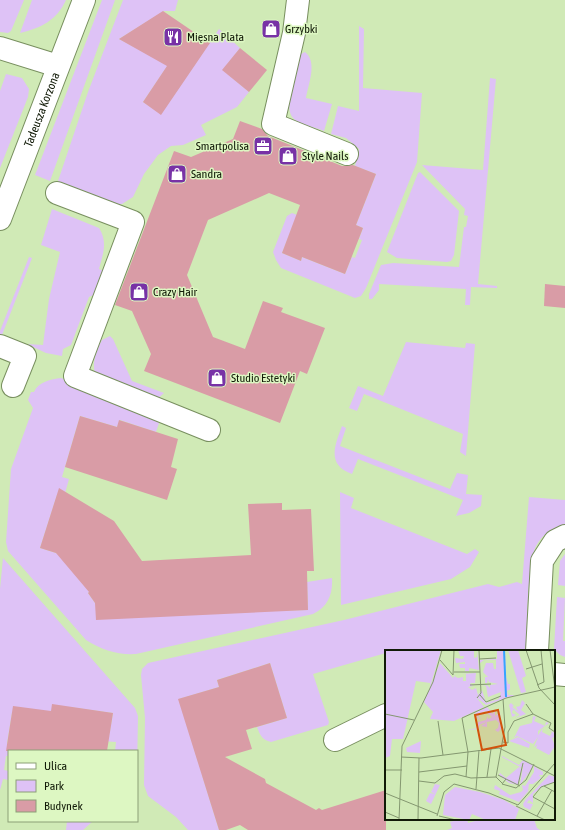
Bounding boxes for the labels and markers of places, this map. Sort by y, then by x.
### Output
shop icon: Grzybki [260,18,282,40]
place label: Grzybki [285,22,318,36]
restaurant icon: Mięsna Plata [162,26,184,48]
place label: Mięsna Plata [187,30,244,44]
office icon: Smartpolisa [252,135,274,157]
place label: Smartpolisa [196,139,249,153]
shop icon: Style Nails [277,145,299,167]
place label: Style Nails [302,149,348,163]
shop icon: Sandra [166,163,188,185]
place label: Sandra [191,167,222,181]
shop icon: Crazy Hair [128,281,150,303]
place label: Crazy Hair [153,285,198,299]
shop icon: Studio Estetyki [206,367,228,389]
place label: Studio Estetyki [231,371,295,385]

